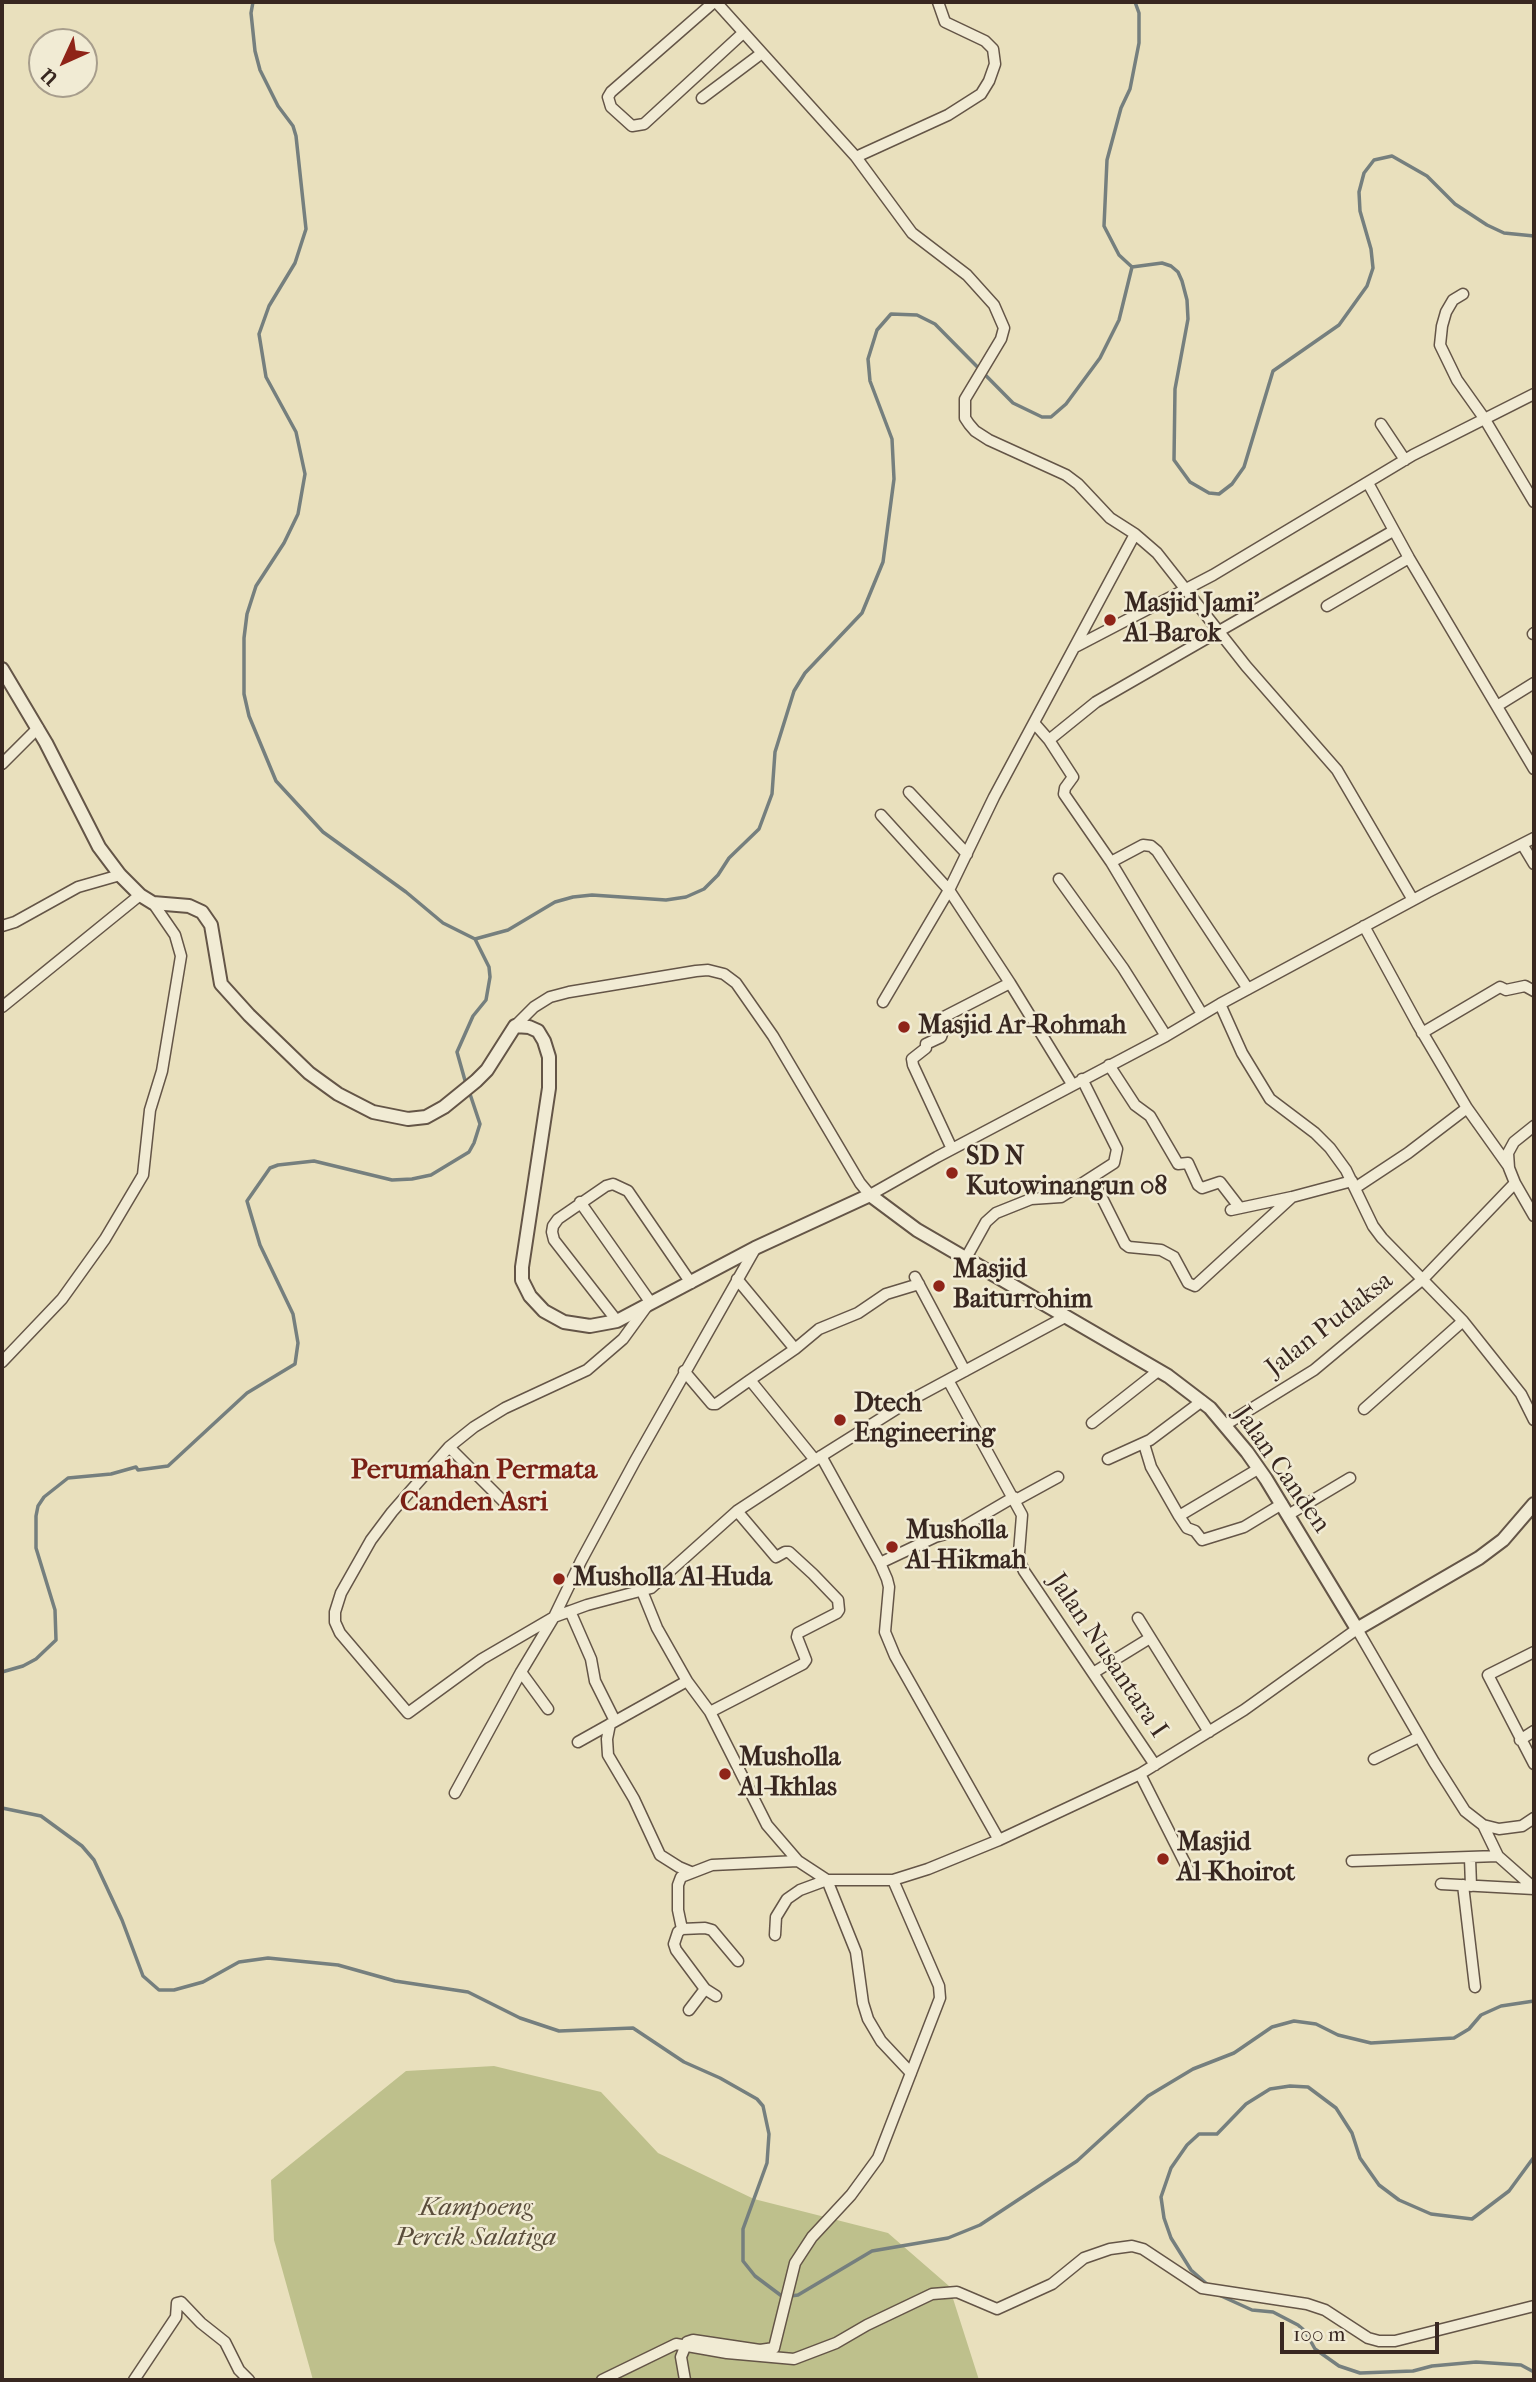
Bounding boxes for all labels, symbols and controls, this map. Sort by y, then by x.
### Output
north arrow [28,28,98,98]
text: U [37,63,63,89]
place label: Masjid Jami' Al-Barok [1124,589,1259,650]
marker: Masjid Jami' Al-Barok [1102,612,1118,628]
place label: Masjid Ar-Rohmah [918,1011,1126,1043]
marker: Masjid Ar-Rohmah [896,1019,912,1035]
place label: SD N Kutowinangun 08 [966,1142,1167,1204]
marker: SD N Kutowinangun 08 [944,1165,960,1181]
place label: Masjid Baiturrohim [953,1255,1092,1316]
street label: Jalan Pudaksa [1260,1266,1400,1384]
marker: Masjid Baiturrohim [931,1278,947,1294]
place label: Dtech Engineering [854,1389,995,1450]
street label: Jalan Canden [1226,1401,1336,1539]
marker: Dtech Engineering [832,1412,848,1428]
district label: Perumahan Permata Canden Asri [351,1454,597,1520]
place label: Musholla Al-Hikmah [906,1516,1027,1578]
marker: Musholla Al-Hikmah [884,1539,900,1555]
place label: Musholla Al-Huda [573,1563,772,1595]
street label: Jalan Nusantara I [1040,1568,1174,1744]
marker: Musholla Al-Huda [551,1571,567,1587]
place label: Musholla Al-Ikhlas [739,1743,841,1804]
marker: Musholla Al-Ikhlas [717,1766,733,1782]
place label: Masjid Al-Khoirot [1177,1828,1295,1890]
marker: Masjid Al-Khoirot [1155,1851,1171,1867]
park label: Kampoeng Percik Salatiga [396,2193,556,2254]
scale bar [1284,2308,1443,2352]
text: 100 m [1293,2322,1346,2346]

